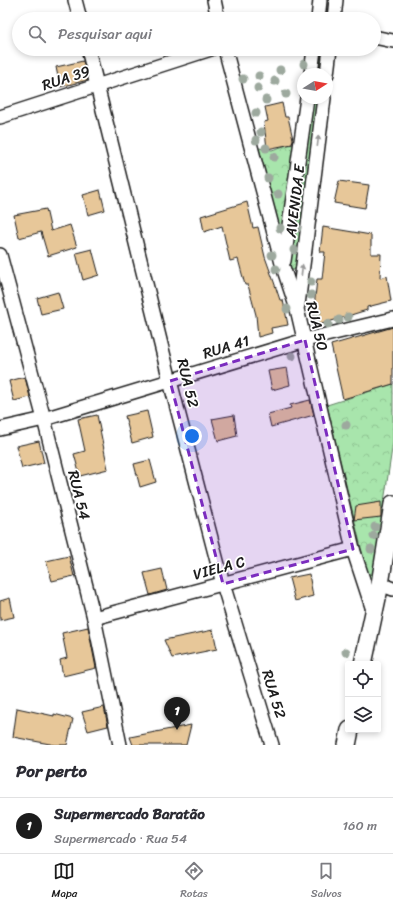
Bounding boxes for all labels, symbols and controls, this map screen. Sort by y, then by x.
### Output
search box [12,12,381,56]
text: Pesquisar aqui [58,21,152,47]
icon: search [26,23,48,45]
street label: RUA 39 [38,58,94,98]
north arrow [297,68,333,104]
one-way arrow [315,135,321,147]
street label: AVENIDA E [278,161,313,240]
one-way arrow [299,264,305,276]
street label: RUA 50 [298,298,336,354]
street label: RUA 41 [199,328,253,366]
street label: RUA 52 [169,356,207,411]
your location [182,426,202,446]
street label: RUA 54 [60,467,98,523]
street label: VIELA C [190,549,248,587]
map controls [345,661,381,733]
button: locate [345,661,381,697]
street label: RUA 52 [254,666,294,722]
pin: 1 [164,697,190,730]
button: layers [345,697,381,733]
text: Por perto [16,756,87,786]
text: Supermercado Baratão [54,801,205,827]
text: 1 [26,814,32,837]
text: 160 m [342,814,377,837]
text: Supermercado · Rua 54 [54,827,187,850]
tab: Mapa [51,860,77,903]
tab: Rotas [180,860,208,903]
tab: Salvos [311,860,342,903]

